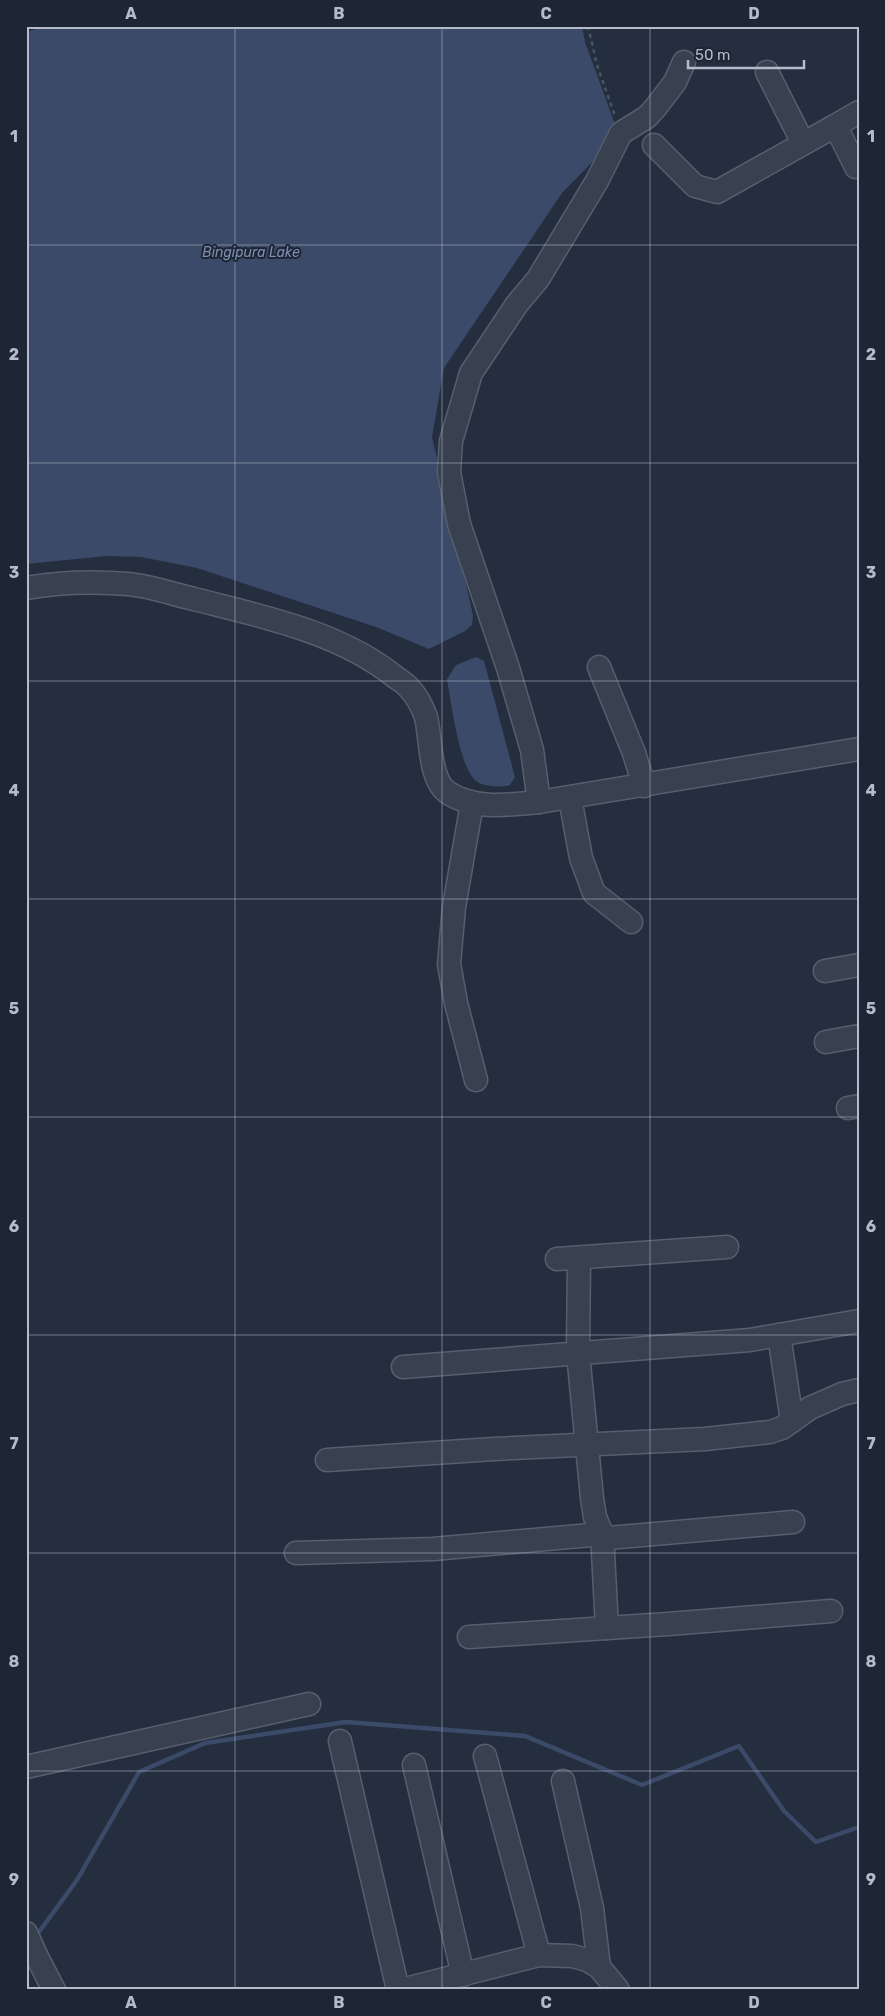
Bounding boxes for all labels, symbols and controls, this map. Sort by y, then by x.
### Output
text: A [125,4,137,23]
text: B [333,4,345,23]
text: C [540,4,552,23]
text: D [748,4,760,23]
scale bar [688,38,804,70]
text: 50 m [695,46,730,64]
text: 1 [10,127,18,146]
text: 1 [867,127,875,146]
water label: Bingipura Lake [202,244,300,261]
text: 2 [9,345,19,364]
text: 2 [866,345,876,364]
text: 3 [9,563,19,582]
text: 3 [866,563,876,582]
text: 4 [9,781,20,800]
text: 4 [866,781,877,800]
text: 5 [9,999,19,1018]
text: 5 [866,999,876,1018]
text: 6 [9,1217,19,1236]
text: 6 [866,1217,876,1236]
text: 7 [9,1434,19,1453]
text: 7 [866,1434,876,1453]
text: 8 [9,1652,20,1671]
text: 8 [866,1652,877,1671]
text: 9 [9,1870,19,1889]
text: 9 [866,1870,876,1889]
text: A [125,1993,137,2012]
text: B [333,1993,345,2012]
text: C [540,1993,552,2012]
text: D [748,1993,760,2012]

